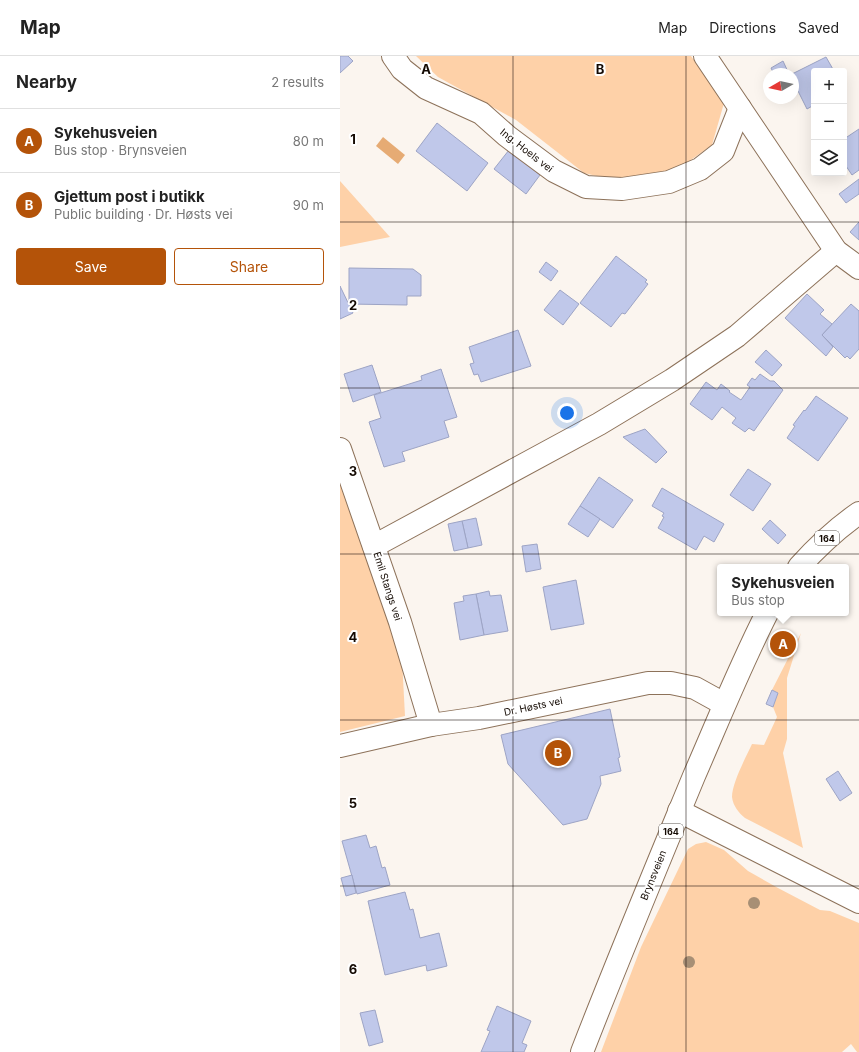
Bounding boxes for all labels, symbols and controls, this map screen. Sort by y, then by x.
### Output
text: Map [20,16,61,39]
text: Map [658,19,687,36]
text: Directions [709,19,776,36]
text: Saved [798,19,839,36]
text: A [421,61,431,77]
text: B [596,61,605,77]
north arrow [763,68,799,104]
map controls [811,68,847,176]
button: + [811,68,847,104]
text: Nearby [16,72,77,92]
text: 2 results [271,74,324,90]
button: − [811,104,847,140]
text: Sykehusveien [54,123,157,142]
street label: Ing. Hoels vei [498,126,556,174]
text: 1 [350,131,356,147]
text: A [24,133,34,149]
text: 80 m [293,133,324,149]
button: layers [811,140,847,176]
text: Bus stop · Brynsveien [54,142,187,158]
text: Gjettum post i butikk [54,187,205,206]
text: B [25,197,33,213]
text: 90 m [293,197,324,213]
text: Public building · Dr. Høsts vei [54,206,233,222]
button: Save [16,248,166,285]
button: Share [174,248,324,285]
text: 2 [349,297,357,313]
your location [557,403,577,423]
text: 3 [349,463,357,479]
road number: 164 [815,531,839,545]
street label: Emil Stangs vei [371,550,405,622]
popup [717,564,849,616]
text: Sykehusveien [731,573,835,592]
text: Bus stop [731,592,785,608]
text: 4 [349,629,358,645]
pin: A [770,629,796,659]
street label: Dr. Høsts vei [503,694,563,718]
pin: B [545,738,571,768]
text: 5 [349,795,357,811]
road number: 164 [659,824,683,838]
street label: Brynsveien [638,848,668,902]
text: 6 [349,961,357,977]

